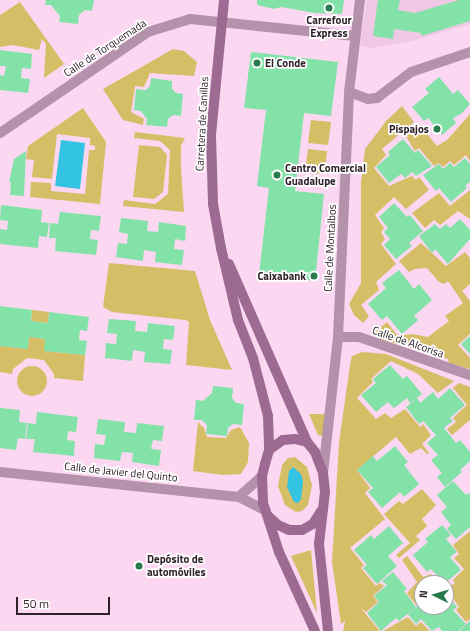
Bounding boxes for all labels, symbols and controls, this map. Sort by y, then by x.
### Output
marker: Carrefour Express [324,3,334,13]
place label: Carrefour Express [306,14,352,40]
street label: Calle de Torquemada [61,16,149,80]
place label: El Conde [265,56,306,70]
marker: El Conde [252,58,262,68]
street label: Carretera de Canillas [193,76,211,172]
place label: Pispajos [389,122,429,136]
marker: Pispajos [432,124,442,134]
place label: Centro Comercial Guadalupe [285,162,366,188]
marker: Centro Comercial Guadalupe [272,170,282,180]
street label: Calle de Montalbos [321,204,339,292]
place label: Caixabank [257,269,306,283]
marker: Caixabank [309,271,319,281]
street label: Calle de Alcorisa [370,324,446,360]
street label: Calle de Javier del Quinto [64,459,178,485]
place label: Depósito de automóviles [147,553,206,579]
marker: Depósito de automóviles [134,561,144,571]
north arrow [414,575,454,615]
scale bar [18,589,112,615]
text: N [415,590,431,599]
text: 50 m [23,594,49,613]

